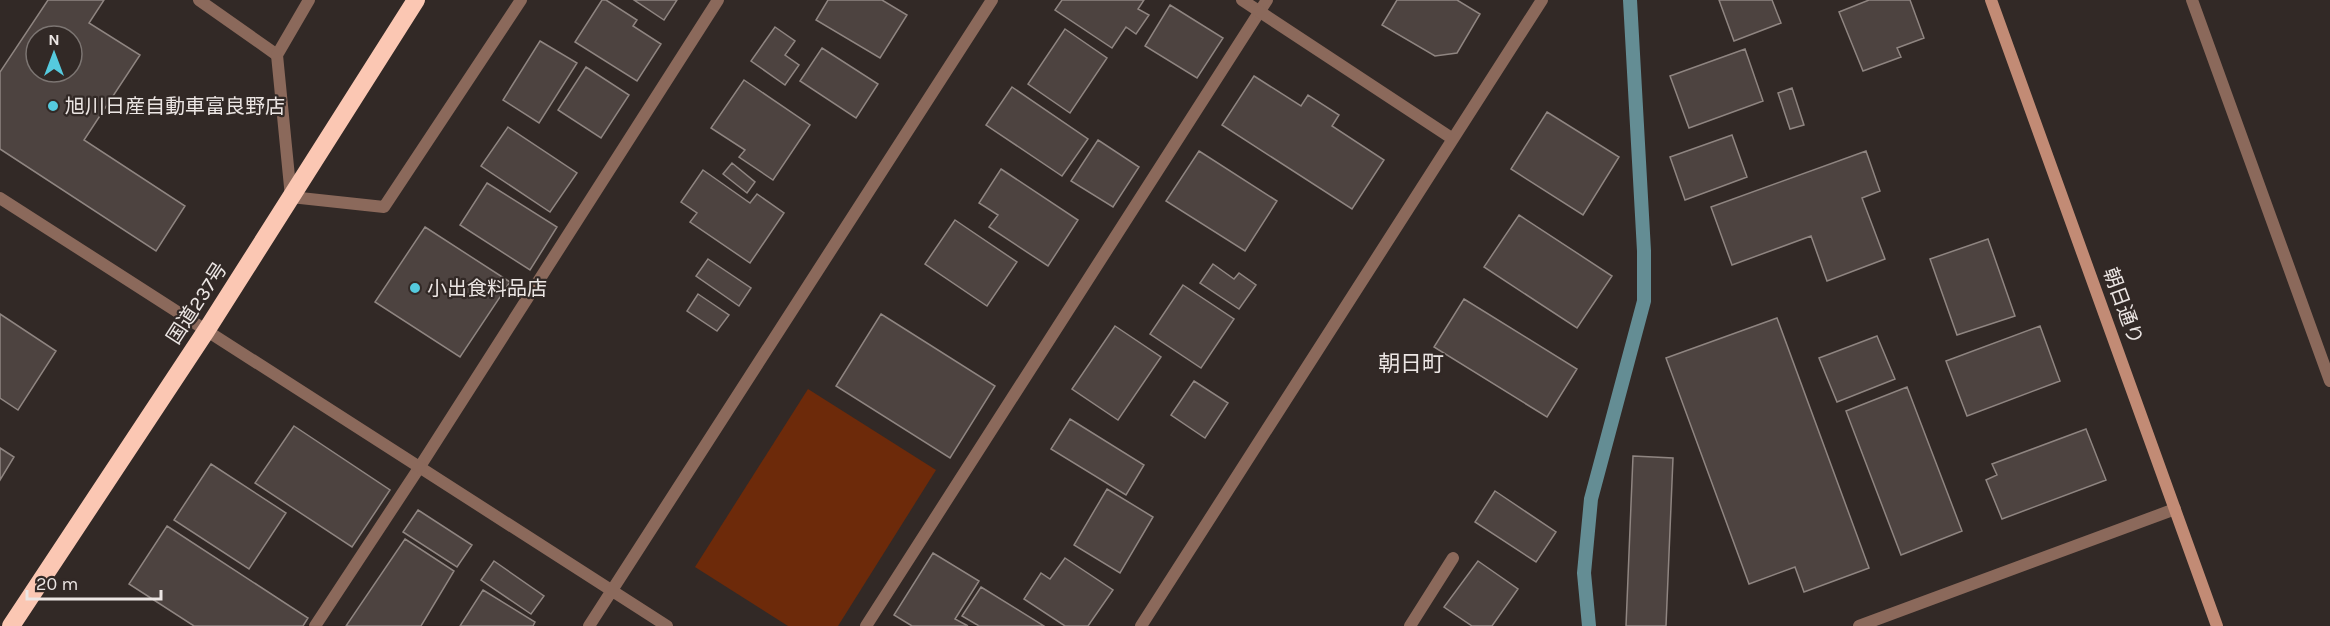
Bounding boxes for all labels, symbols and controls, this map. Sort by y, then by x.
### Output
north arrow [24,24,84,84]
text: N [48,30,60,49]
place label: 旭川日産自動車富良野店 [65,95,285,118]
marker: 旭川日産自動車富良野店 [46,99,60,113]
street label: 国道237号 [162,258,232,348]
street label: 朝日通り [2099,264,2147,348]
place label: 小出食料品店 [427,277,547,300]
marker: 小出食料品店 [408,281,422,295]
district label: 朝日町 [1378,351,1444,377]
scale bar [27,563,160,601]
text: 20 m [36,573,78,595]

